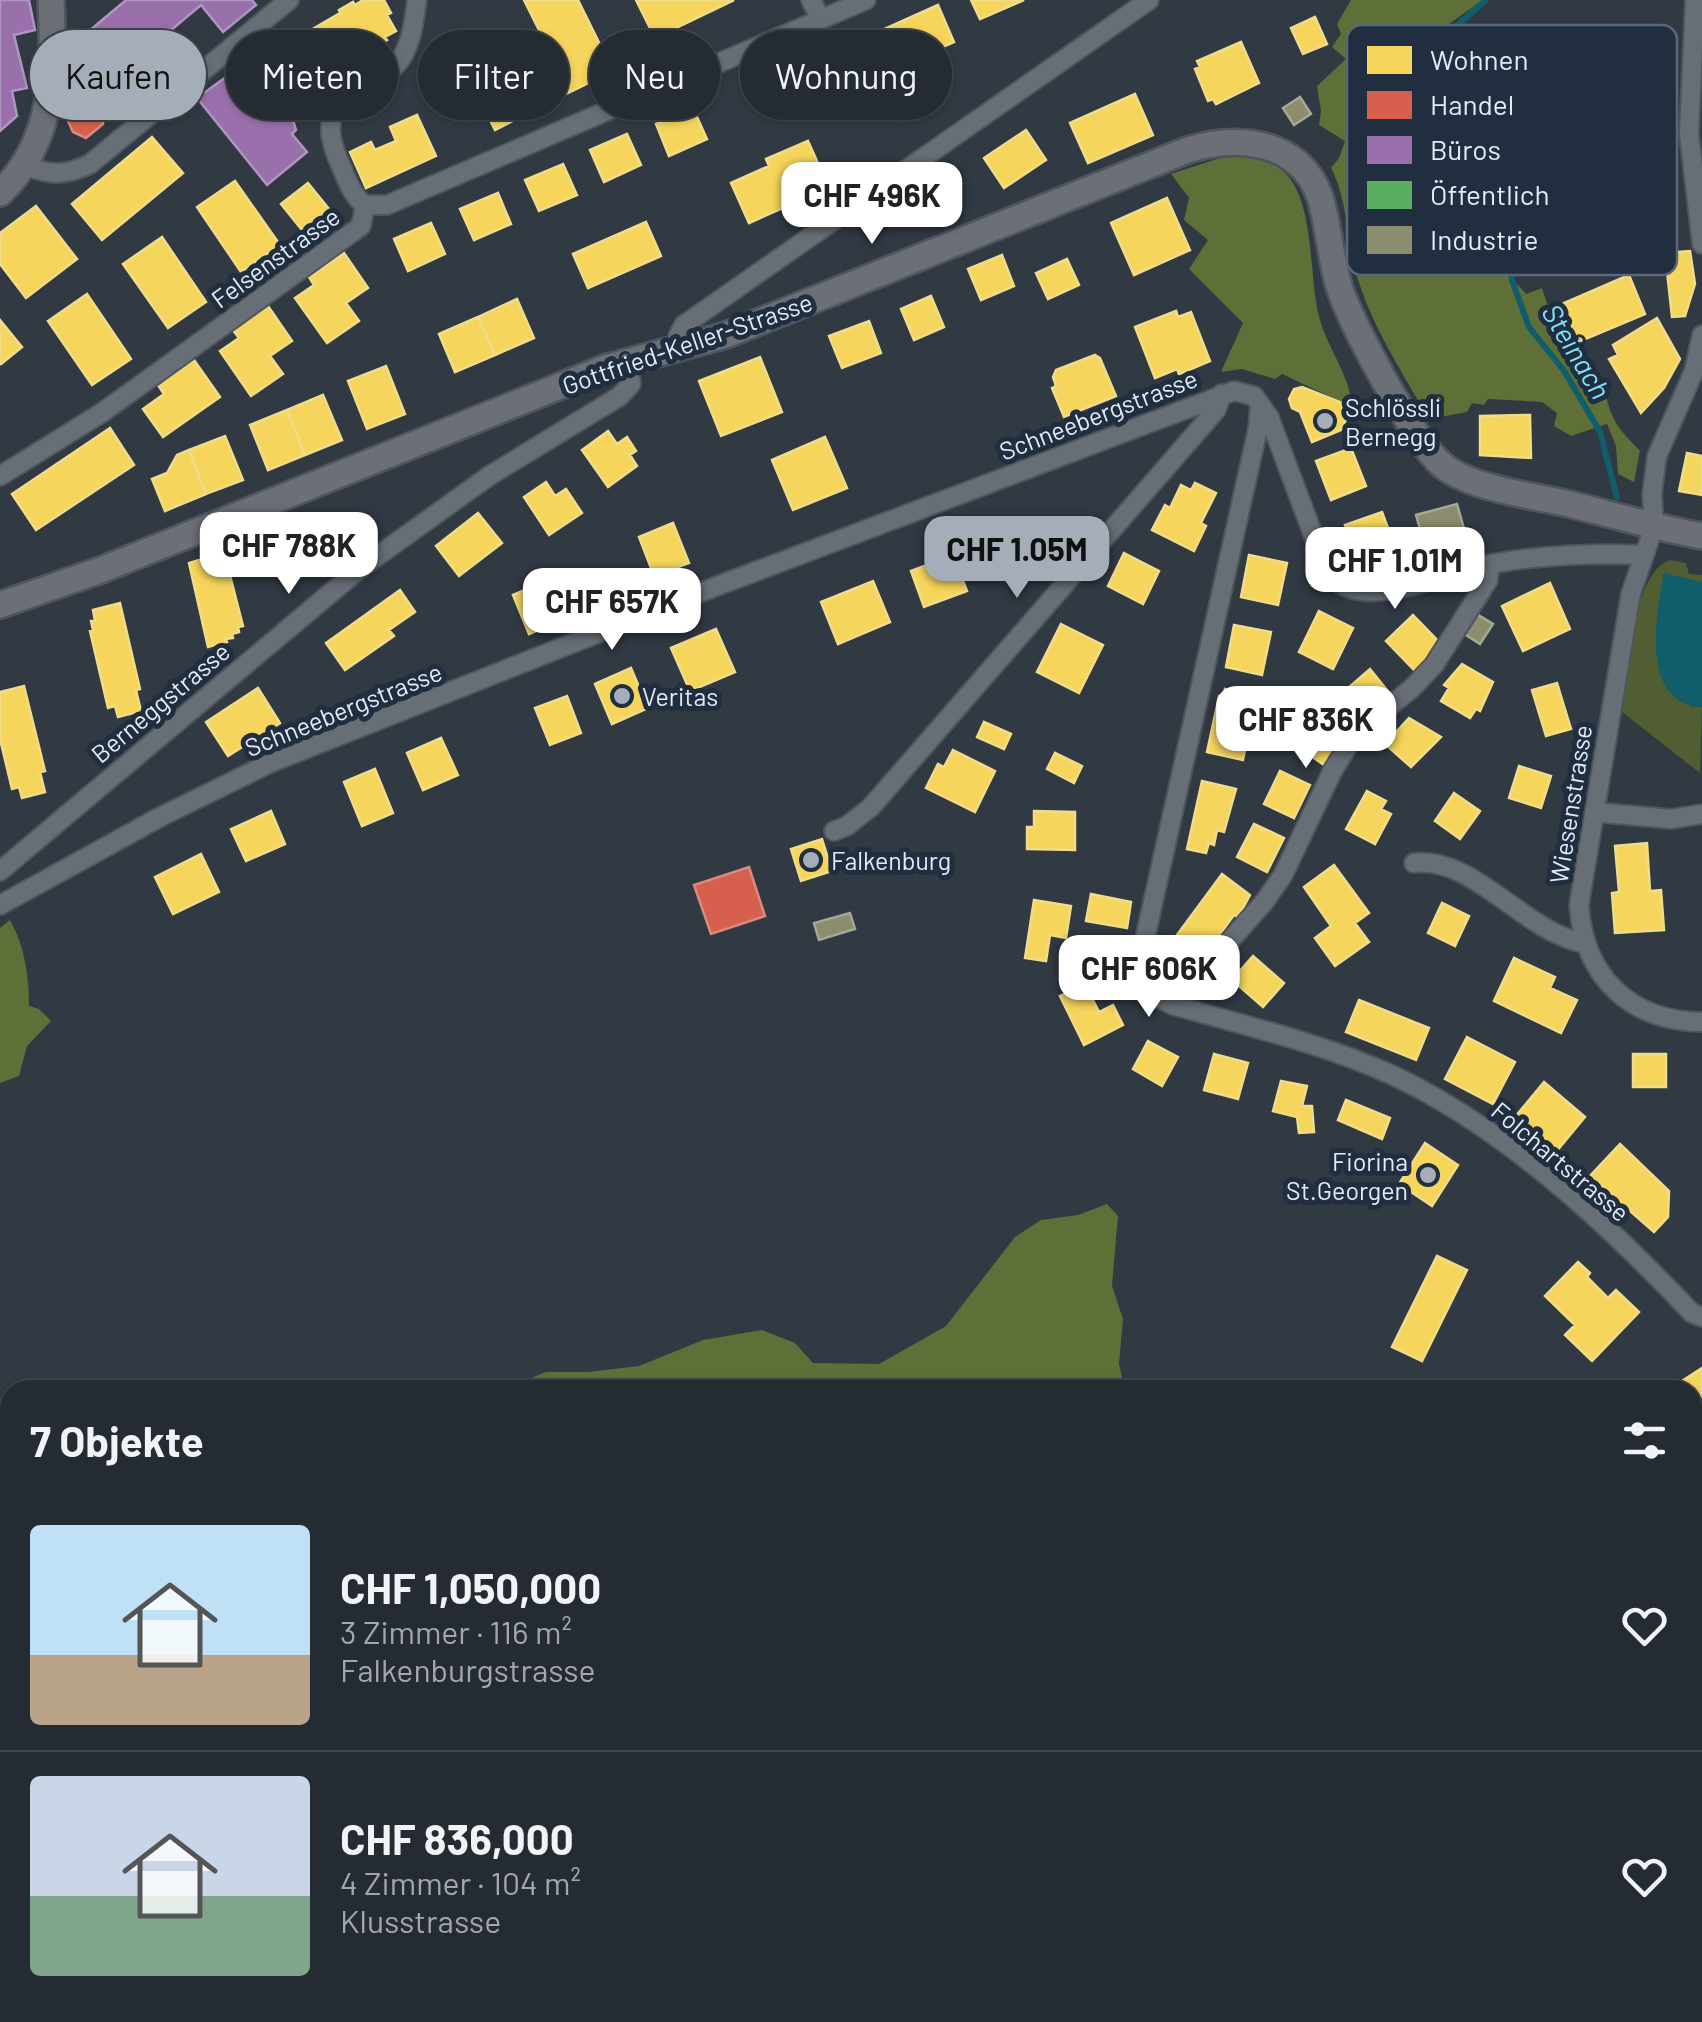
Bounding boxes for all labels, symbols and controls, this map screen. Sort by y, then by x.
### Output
legend [1347,25,1677,275]
chip: Kaufen [30,30,206,120]
chip: Mieten [226,30,398,120]
chip: Filter [418,30,569,120]
chip: Neu [589,30,720,120]
chip: Wohnung [740,30,952,120]
text: Wohnen [1430,42,1528,76]
text: Handel [1430,87,1514,121]
text: Büros [1430,132,1501,166]
pin: CHF 496K [769,162,975,247]
text: CHF 496K [803,175,941,213]
text: Öffentlich [1430,177,1549,211]
street label: Felsenstrasse [205,200,345,314]
text: Industrie [1430,222,1538,256]
street label: Gottfried-Keller-Strasse [558,286,816,400]
water label: Steinach [1535,297,1619,405]
street label: Schneebergstrasse [995,362,1201,466]
place label: Schlössli Bernegg [1345,392,1441,451]
marker: Schlössli Bernegg [1314,410,1336,432]
pin: CHF 788K [186,512,392,597]
pin: CHF 1.05M [903,516,1131,601]
text: CHF 788K [222,525,356,563]
pin: CHF 1.01M [1281,527,1509,612]
text: CHF 1.05M [946,529,1088,567]
text: CHF 1.01M [1327,540,1463,578]
pin: CHF 657K [509,568,715,653]
text: CHF 657K [545,581,679,619]
street label: Berneggstrasse [85,635,235,769]
street label: Schneebergstrasse [240,656,446,762]
place label: Veritas [642,681,718,711]
marker: Veritas [611,685,633,707]
pin: CHF 836K [1203,686,1409,771]
text: CHF 836K [1238,699,1374,737]
street label: Wiesenstrasse [1543,723,1597,885]
place label: Falkenburg [831,845,951,875]
marker: Falkenburg [800,849,822,871]
pin: CHF 606K [1046,935,1252,1020]
text: CHF 606K [1081,948,1217,986]
street label: Folchartstrasse [1486,1095,1636,1227]
place label: Fiorina St.Georgen [1286,1146,1408,1205]
marker: Fiorina St.Georgen [1417,1164,1439,1186]
icon: filters [1617,1413,1672,1468]
text: 7 Objekte [30,1415,204,1465]
text: CHF 1,050,000 [340,1562,601,1612]
icon: home [110,1565,230,1685]
icon: heart [1617,1598,1672,1653]
text: 3 Zimmer · 116 m² [340,1612,572,1650]
text: Falkenburgstrasse [340,1650,596,1688]
text: CHF 836,000 [340,1813,574,1863]
icon: home [110,1816,230,1936]
icon: heart [1617,1849,1672,1904]
text: 4 Zimmer · 104 m² [340,1863,581,1901]
text: Klusstrasse [340,1901,501,1939]

